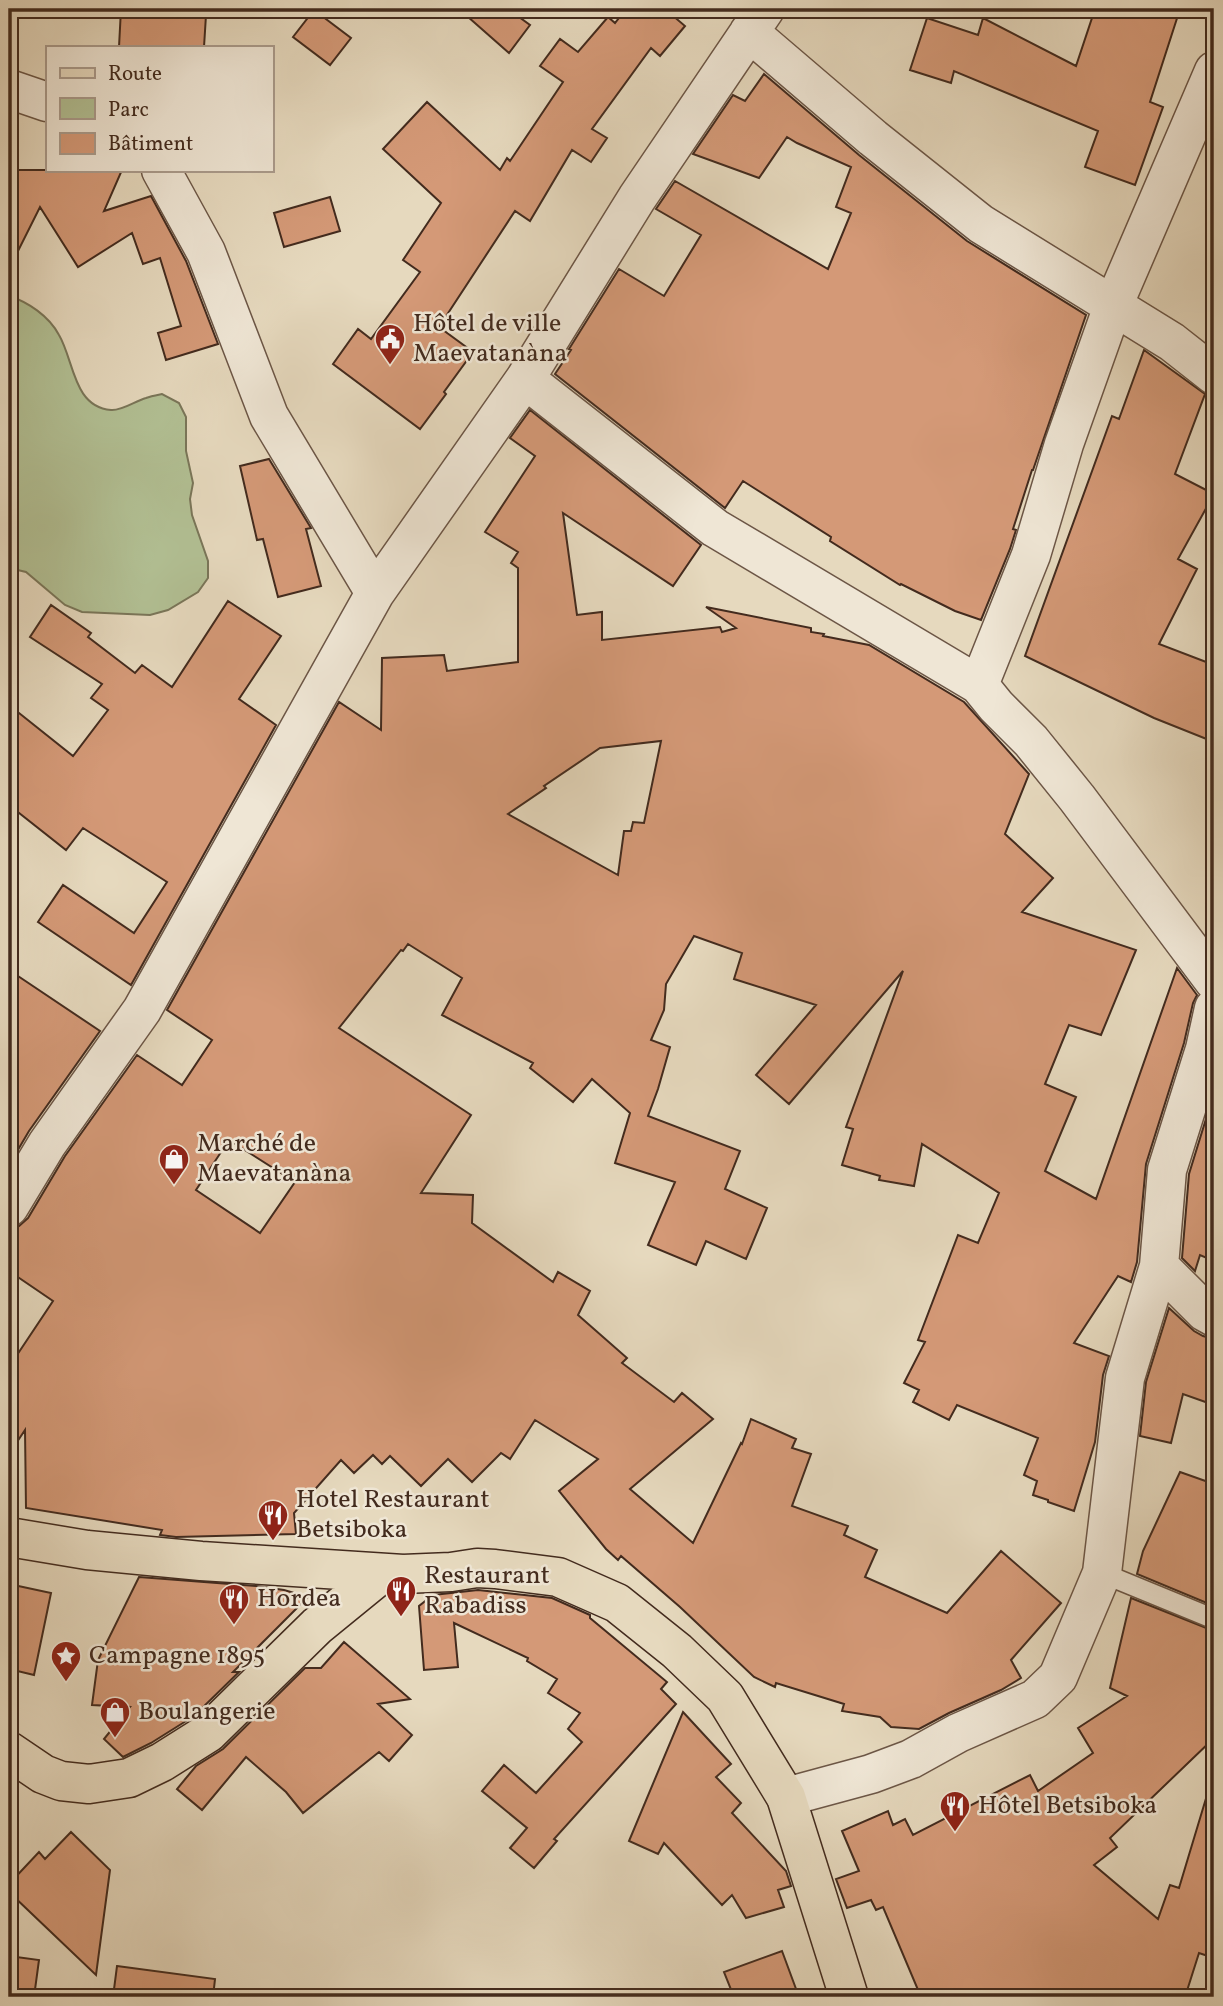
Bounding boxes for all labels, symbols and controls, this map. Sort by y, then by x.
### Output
legend [46,46,273,172]
text: Route [108,60,162,89]
text: Parc [108,96,149,125]
text: Bâtiment [108,130,193,159]
place label: Hôtel de ville Maevatanàna [413,306,568,372]
public building icon: Hôtel de ville Maevatanàna [373,322,407,366]
place label: Marché de Maevatanàna [197,1126,352,1192]
shop icon: Marché de Maevatanàna [157,1142,191,1186]
place label: Hotel Restaurant Betsiboka [296,1482,490,1548]
restaurant icon: Hotel Restaurant Betsiboka [256,1498,290,1542]
place label: Restaurant Rabadiss [424,1558,550,1624]
restaurant icon: Restaurant Rabadiss [384,1574,418,1618]
place label: Hordea [257,1581,341,1617]
restaurant icon: Hordea [217,1582,251,1626]
place label: Campagne 1895 [89,1638,265,1674]
place icon: Campagne 1895 [49,1639,83,1683]
place label: Boulangerie [138,1694,276,1730]
shop icon: Boulangerie [98,1695,132,1739]
place label: Hôtel Betsiboka [978,1788,1157,1824]
restaurant icon: Hôtel Betsiboka [938,1789,972,1833]

